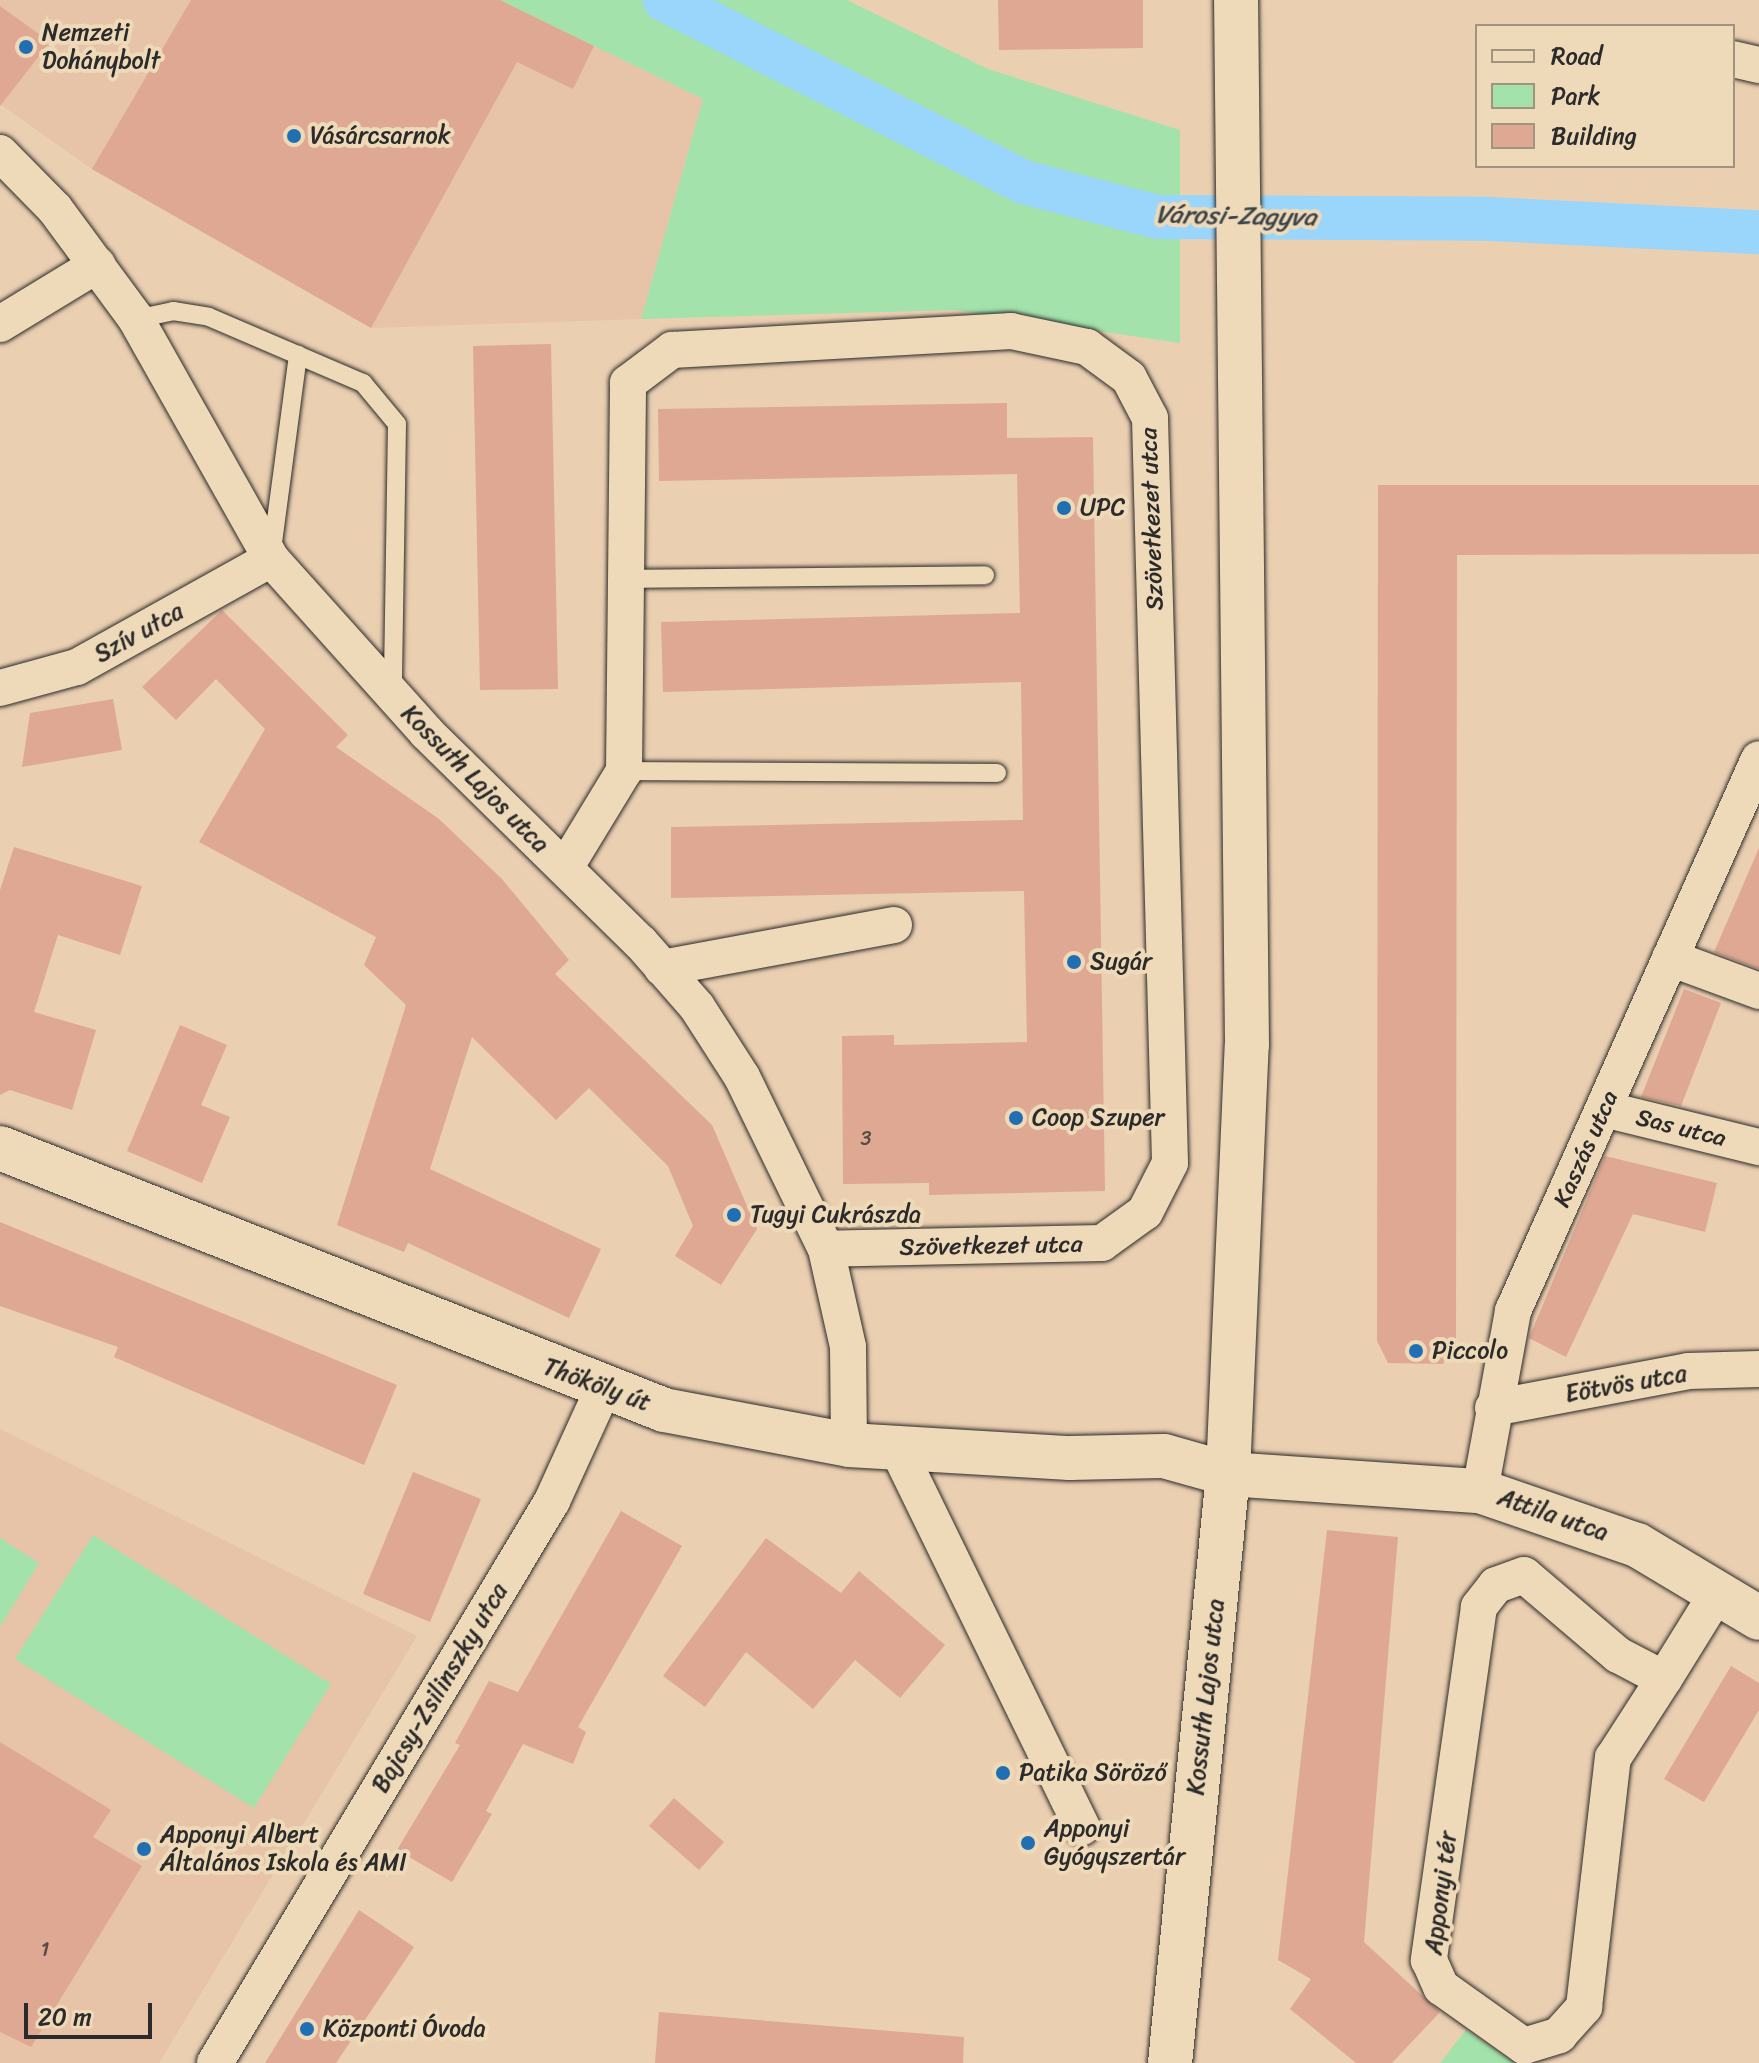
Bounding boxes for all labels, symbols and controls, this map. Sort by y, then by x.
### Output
place label: Nemzeti Dohánybolt [42,19,160,75]
legend [1475,24,1735,168]
text: Road [1551,35,1602,77]
marker: Nemzeti Dohánybolt [17,38,35,56]
text: Park [1551,75,1600,117]
text: Building [1551,115,1637,157]
place label: Vásárcsarnok [310,122,450,150]
marker: Vásárcsarnok [285,127,303,145]
water label: Városi-Zagyva [1155,199,1317,233]
street label: Szövetkezet utca [1134,427,1170,611]
place label: UPC [1080,494,1125,522]
marker: UPC [1055,499,1073,517]
street label: Szív utca [89,597,189,669]
street label: Kossuth Lajos utca [395,699,555,859]
place label: Sugár [1090,948,1152,976]
marker: Sugár [1065,953,1083,971]
street label: Kaszás utca [1548,1086,1624,1212]
street label: Sas utca [1633,1103,1729,1153]
place label: Coop Szuper [1032,1104,1164,1132]
marker: Coop Szuper [1007,1109,1025,1127]
house number: 3 [861,1126,871,1150]
place label: Tugyi Cukrászda [750,1201,920,1229]
marker: Tugyi Cukrászda [725,1206,743,1224]
street label: Szövetkezet utca [899,1230,1083,1262]
place label: Piccolo [1432,1337,1508,1365]
marker: Piccolo [1407,1342,1425,1360]
street label: Thököly út [539,1352,655,1418]
street label: Eötvös utca [1563,1359,1689,1409]
street label: Attila utca [1494,1483,1612,1547]
street label: Bajcsy-Zsilinszky utca [366,1578,514,1798]
street label: Kossuth Lajos utca [1181,1597,1231,1797]
place label: Patika Söröző [1019,1759,1167,1787]
marker: Patika Söröző [994,1764,1012,1782]
place label: Apponyi Gyógyszertár [1044,1815,1185,1871]
place label: Apponyi Albert Általános Iskola és AMI [160,1821,409,1877]
street label: Apponyi tér [1419,1830,1463,1956]
marker: Apponyi Gyógyszertár [1019,1834,1037,1852]
marker: Apponyi Albert Általános Iskola és AMI [135,1840,153,1858]
house number: 1 [41,1937,49,1961]
scale bar [28,1987,156,2037]
text: 20 m [38,1996,92,2038]
place label: Központi Óvoda [323,2015,486,2043]
marker: Központi Óvoda [298,2020,316,2038]

